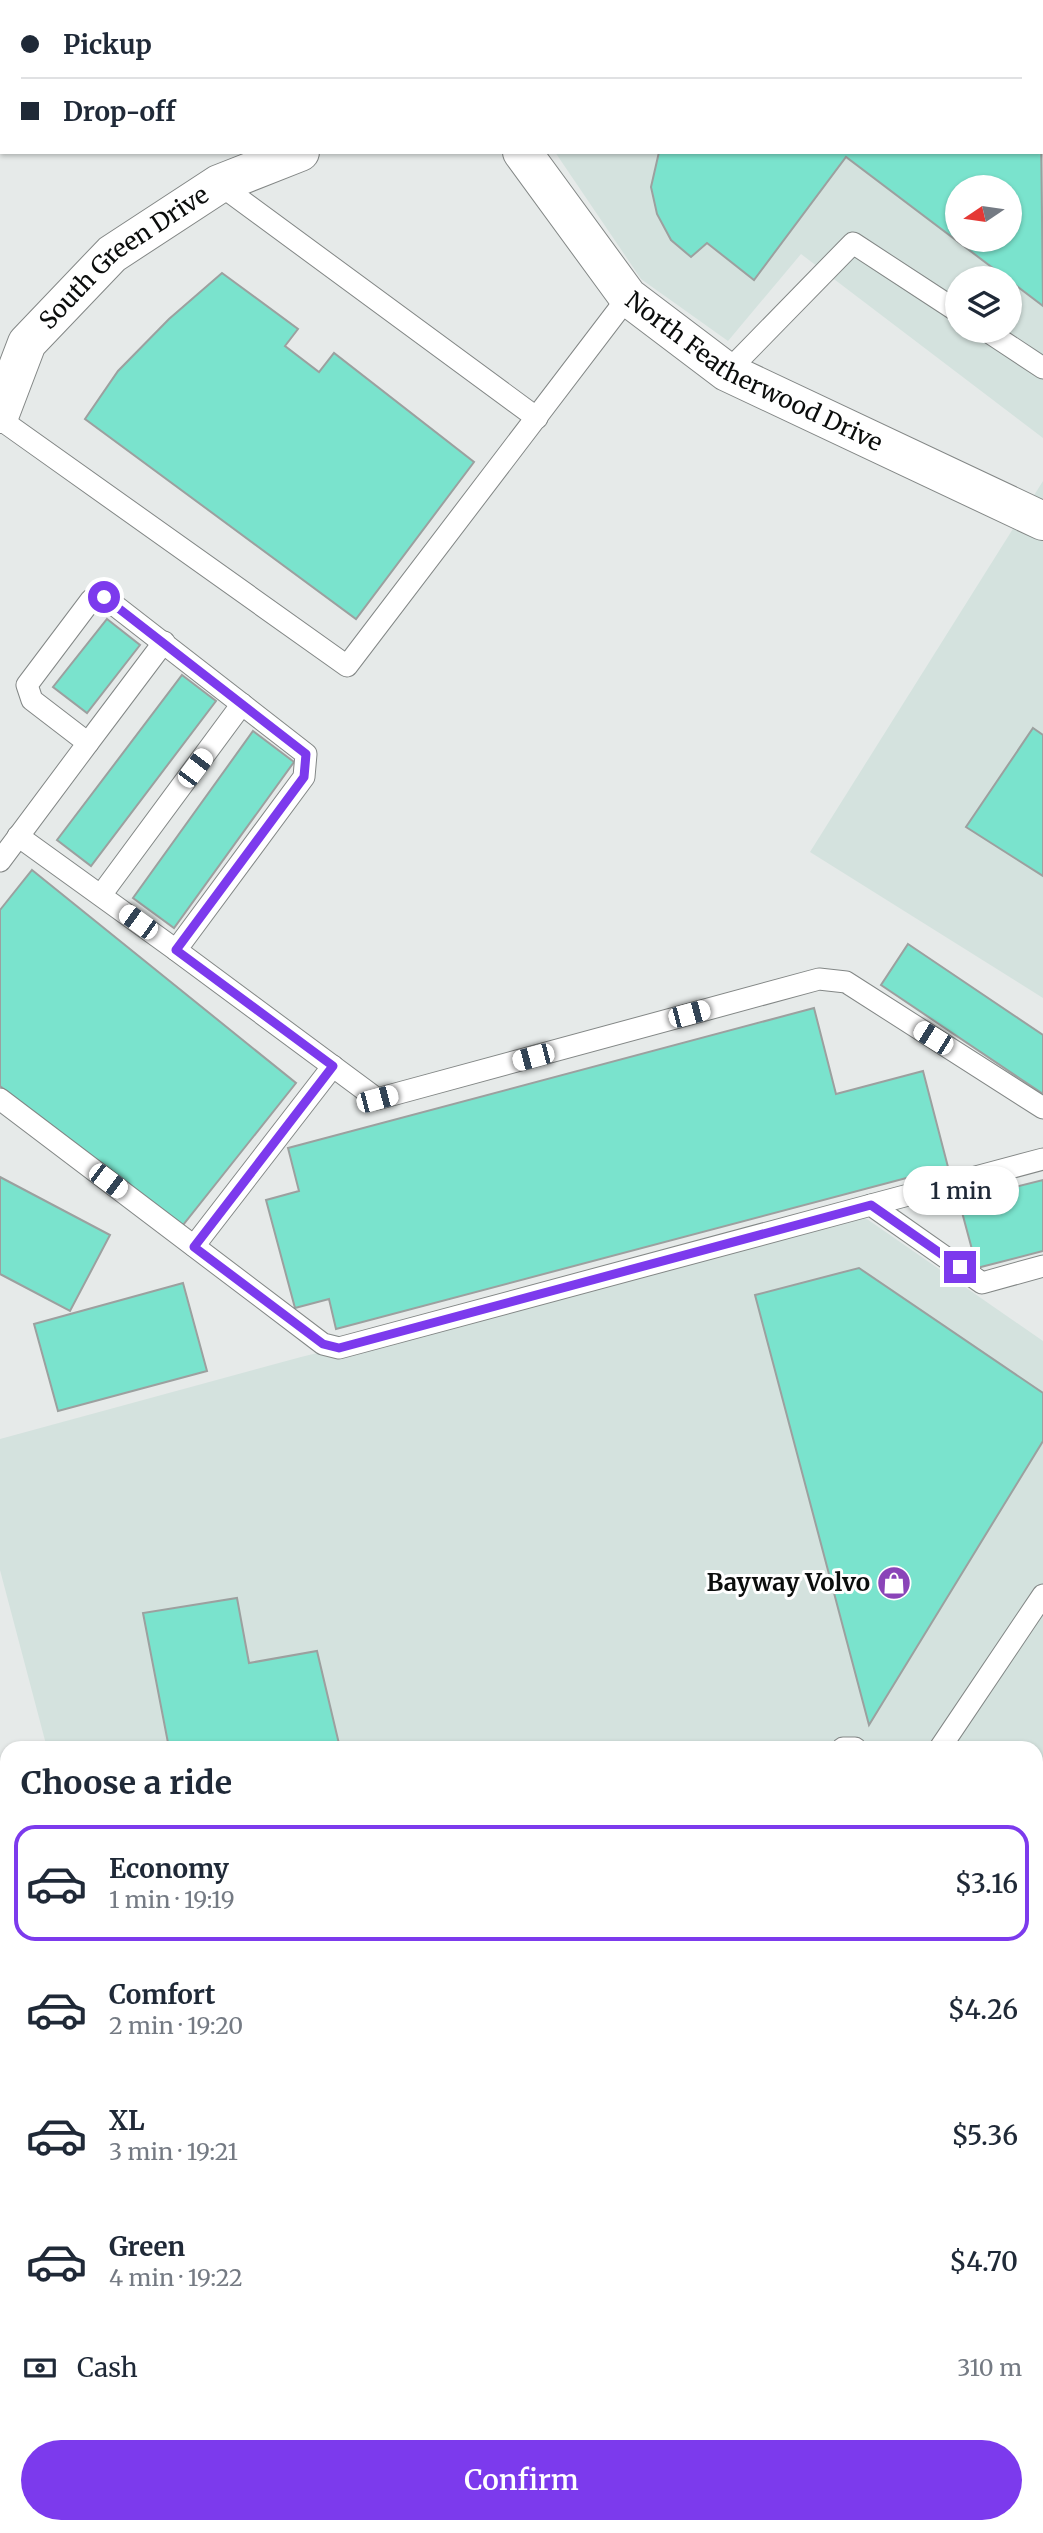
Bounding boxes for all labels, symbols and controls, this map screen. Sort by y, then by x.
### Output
text: Pickup [63,28,152,61]
text: Drop-off [63,95,176,128]
north arrow [945,175,1022,252]
map controls [945,175,1022,343]
street label: South Green Drive [32,179,214,336]
button: layers [945,266,1022,343]
street label: North Featherwood Drive [619,285,888,458]
route start [88,581,120,613]
car [174,745,217,791]
car [115,901,162,943]
car [666,998,713,1030]
car [910,1018,957,1058]
car [510,1041,557,1073]
car [354,1083,401,1115]
car [85,1160,132,1202]
callout: 1 min [902,1166,1018,1214]
text: 1 min [930,1176,992,1205]
route end [944,1251,976,1283]
shop icon: Bayway Volvo [875,1564,913,1602]
place label: Bayway Volvo [706,1567,870,1598]
text: Choose a ride [21,1763,232,1803]
icon: car [25,1852,88,1915]
text: Economy [109,1852,229,1885]
text: $3.16 [955,1867,1018,1900]
text: 1 min · 19:19 [109,1885,235,1914]
icon: car [25,1978,88,2041]
text: Comfort [109,1978,215,2011]
text: $4.26 [948,1993,1018,2026]
text: 2 min · 19:20 [109,2011,243,2040]
icon: car [25,2104,88,2167]
text: XL [109,2104,145,2137]
text: $5.36 [952,2119,1018,2152]
text: 3 min · 19:21 [109,2137,238,2166]
icon: car [25,2230,88,2293]
text: Green [109,2230,185,2263]
text: $4.70 [949,2245,1018,2278]
text: 4 min · 19:22 [109,2263,243,2292]
icon: cash [21,2349,59,2387]
text: Cash [77,2351,138,2384]
text: 310 m [957,2353,1022,2382]
button: Confirm [21,2440,1022,2520]

